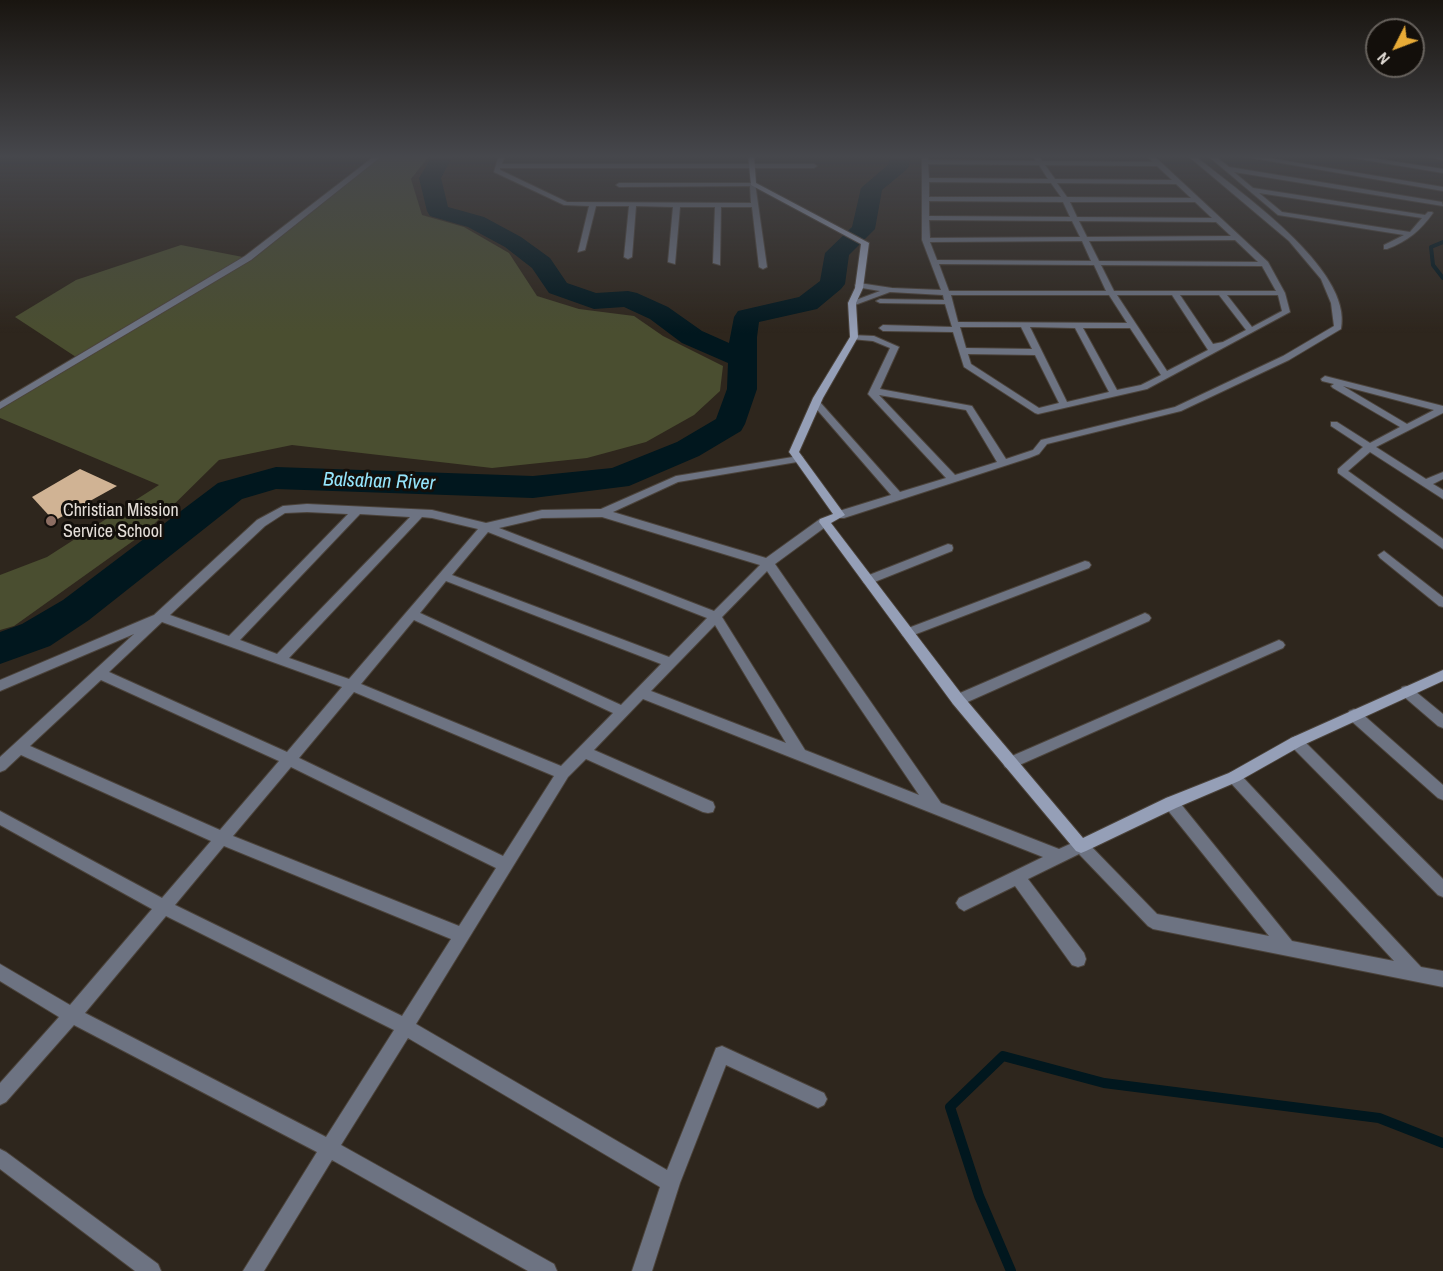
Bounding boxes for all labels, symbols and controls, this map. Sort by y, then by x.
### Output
north arrow [1365,18,1425,78]
text: N [1372,48,1394,70]
water label: Balsahan River [323,468,435,496]
place label: Christian Mission Service School [63,500,179,542]
marker: Christian Mission Service School [44,514,58,528]

